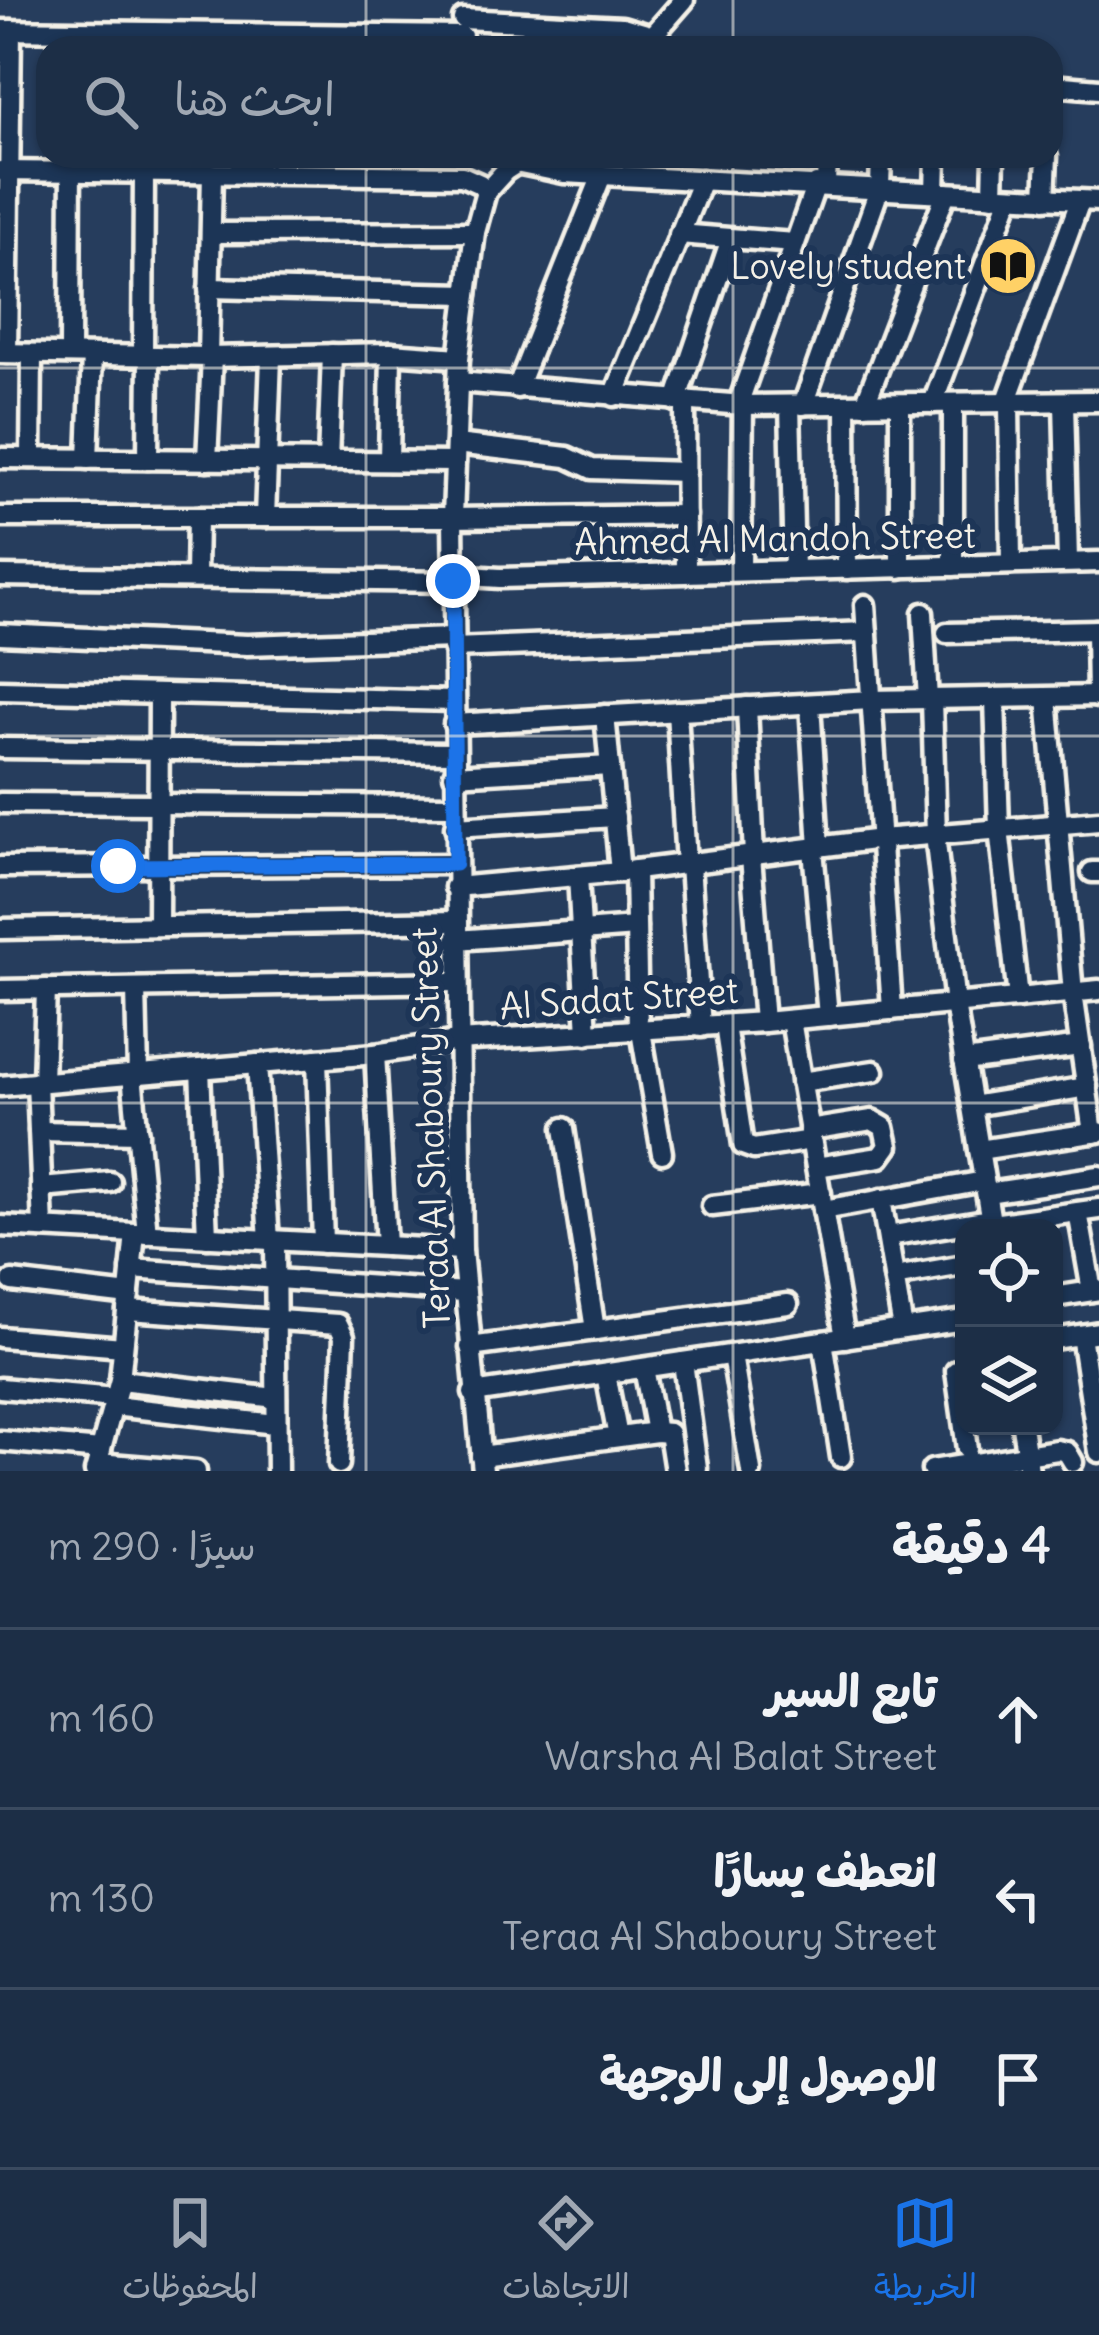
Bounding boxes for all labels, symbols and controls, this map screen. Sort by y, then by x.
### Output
search box [36,36,1063,168]
icon: search [78,69,144,135]
text: ابحث هنا [174,71,335,127]
library icon: Lovely student [977,235,1039,297]
place label: Lovely student [730,244,966,289]
street label: Ahmed Al Mandoh Street [574,512,976,565]
route end [426,554,480,608]
route start [91,839,145,893]
street label: Teraa Al Shaboury Street [401,927,460,1329]
street label: Al Sadat Street [498,968,740,1029]
map controls [955,1219,1063,1435]
button: locate [955,1219,1063,1327]
button: layers [955,1327,1063,1435]
text: 4 دقيقة [892,1513,1051,1577]
text: سيرًا · 290 m [48,1522,256,1571]
text: تابع السير [766,1663,937,1719]
icon: ahead [985,1686,1051,1752]
text: 160 m [48,1694,155,1743]
text: Warsha Al Balat Street [544,1732,937,1781]
text: انعطف يسارًا [714,1843,937,1899]
icon: left [985,1866,1051,1932]
text: 130 m [48,1874,155,1923]
text: Teraa Al Shaboury Street [502,1912,937,1961]
icon: arrive [985,2046,1051,2112]
text: الوصول إلى الوجهة [599,2047,937,2103]
tab: المحفوظات [122,2190,258,2316]
tab: الاتجاهات [502,2190,630,2316]
tab: الخريطة [874,2190,977,2316]

